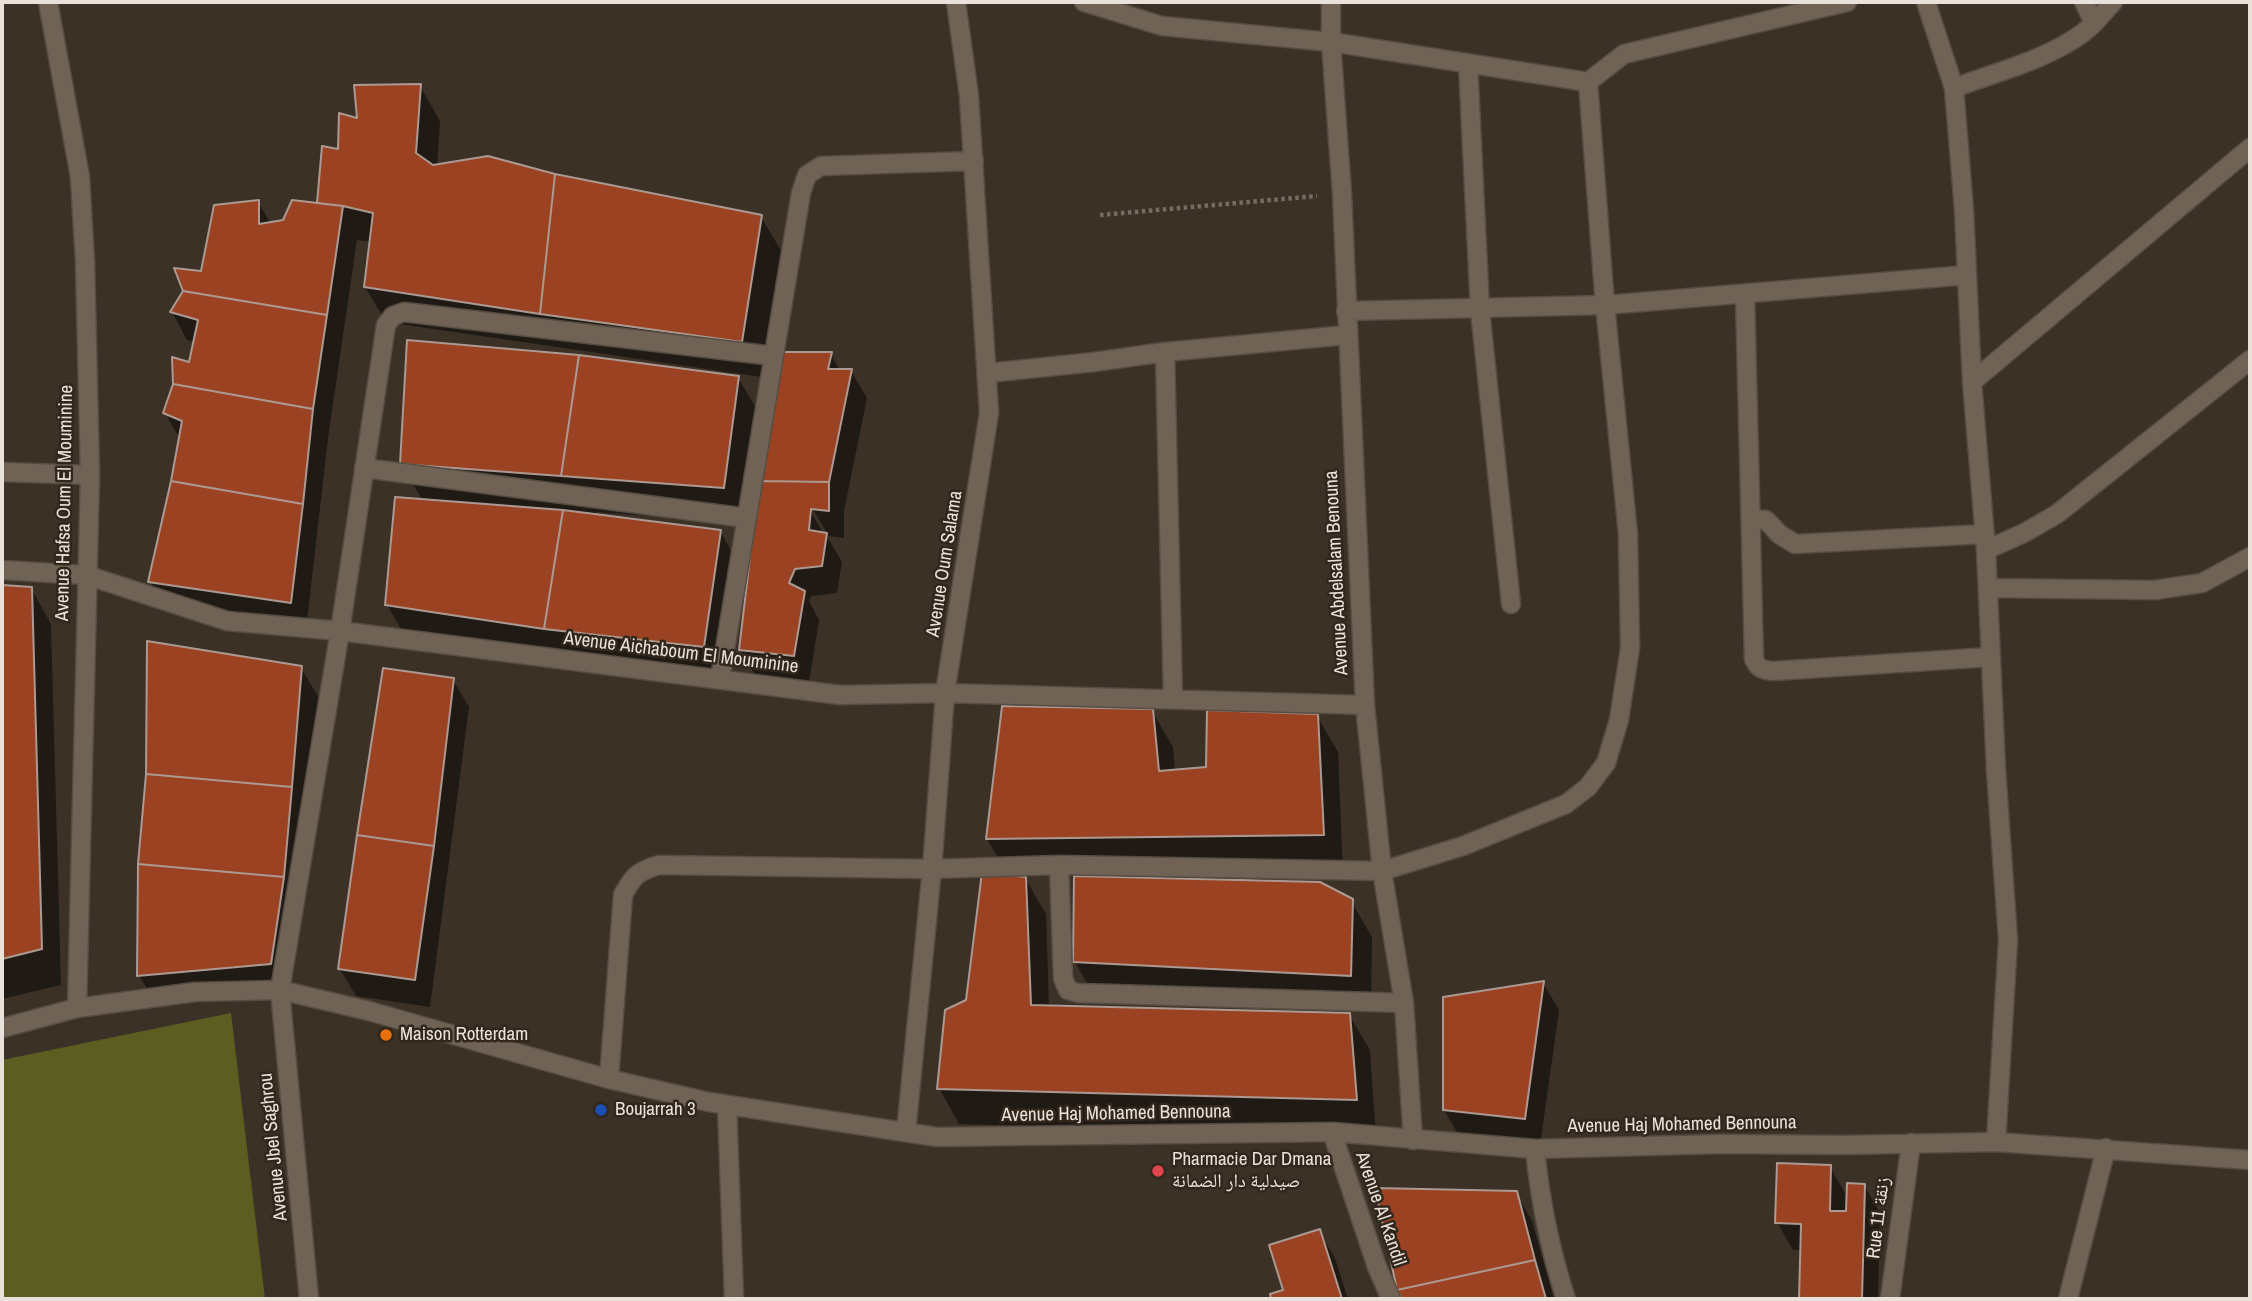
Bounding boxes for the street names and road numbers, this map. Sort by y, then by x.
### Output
street label: Avenue Hafsa Oum El Mouminine [52,385,78,621]
street label: Avenue Abdelsalam Benouna [1320,470,1354,676]
street label: Avenue Oum Salama [922,489,968,639]
street label: Avenue Aichaboum El Mouminine [562,627,800,679]
street label: Avenue Jbel Saghrou [255,1072,293,1222]
street label: Avenue Haj Mohamed Bennouna [1001,1101,1231,1127]
street label: Avenue Haj Mohamed Bennouna [1567,1112,1797,1138]
street label: Avenue Al Kandil [1350,1149,1410,1269]
street label: Rue 11 زنقة [1863,1176,1895,1260]

